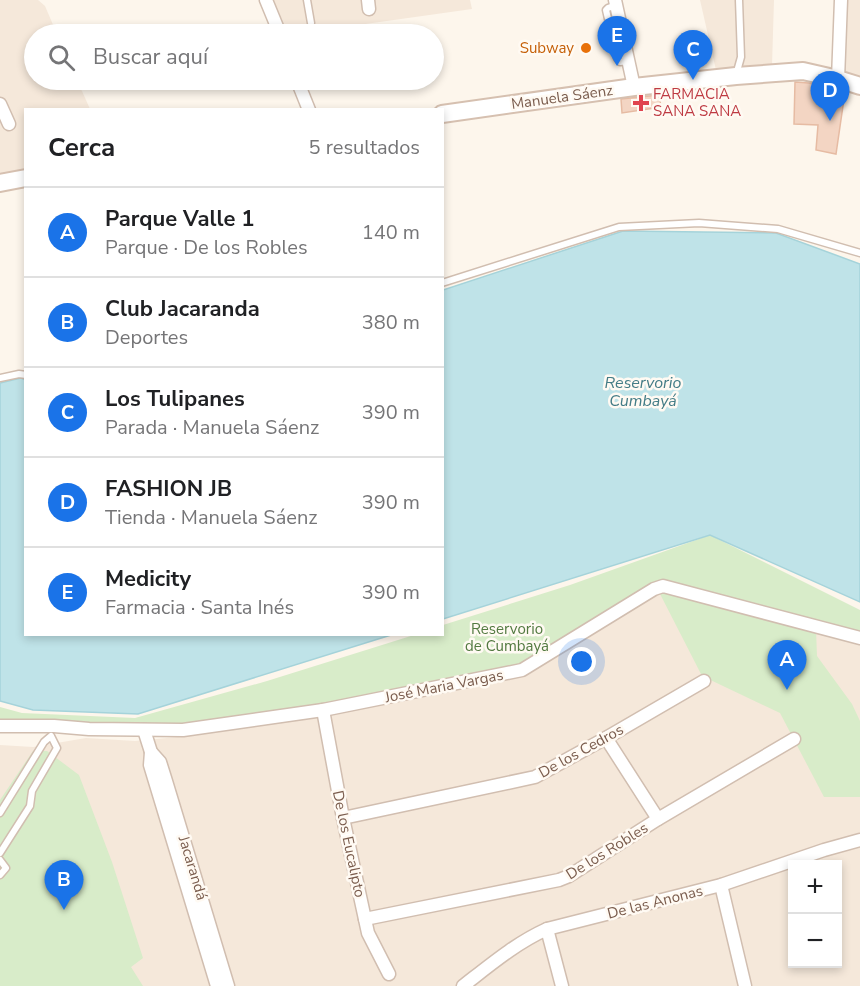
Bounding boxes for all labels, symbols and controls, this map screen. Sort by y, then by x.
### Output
pin: E [598,16,636,66]
search box [24,24,444,90]
pin: C [674,31,712,80]
place label: Subway [520,38,574,58]
icon: search [45,41,78,74]
marker: Subway [579,41,593,55]
text: Buscar aquí [93,42,208,72]
pin: D [810,72,850,121]
street label: Manuela Sáenz [510,80,614,114]
place label: FARMACIA SANA SANA [653,84,741,121]
marker: FARMACIA SANA SANA [634,96,648,110]
text: Cerca [48,130,115,165]
text: 5 resultados [309,134,420,161]
text: Parque Valle 1 [105,204,255,234]
text: A [60,219,75,246]
text: 140 m [362,219,420,246]
text: Parque · De los Robles [105,234,308,261]
text: Club Jacaranda [105,294,260,324]
text: B [61,309,74,336]
text: 380 m [362,309,420,336]
text: Deportes [105,324,188,351]
water label: Reservorio Cumbayá [605,372,682,412]
text: Los Tulipanes [105,384,245,414]
text: C [61,399,74,426]
text: 390 m [362,399,420,426]
text: Parada · Manuela Sáenz [105,414,319,441]
text: FASHION JB [105,474,232,504]
text: D [60,489,75,516]
text: 390 m [362,489,420,516]
text: Tienda · Manuela Sáenz [105,504,318,531]
text: Medicity [105,564,191,594]
text: E [62,579,73,606]
text: 390 m [362,579,420,606]
text: Farmacia · Santa Inés [105,594,294,621]
park label: Reservorio de Cumbayá [465,619,549,656]
pin: A [768,640,806,690]
your location [567,647,596,676]
street label: José Maria Vargas [382,665,505,707]
street label: De los Cedros [535,719,627,783]
street label: De los Eucalipto [328,789,370,899]
street label: De los Robles [562,818,652,884]
street label: Jacarandá [173,833,212,903]
pin: B [44,860,84,910]
map controls [788,860,842,968]
button: + [788,860,842,914]
street label: De las Anonas [605,880,705,924]
button: − [788,914,842,968]

